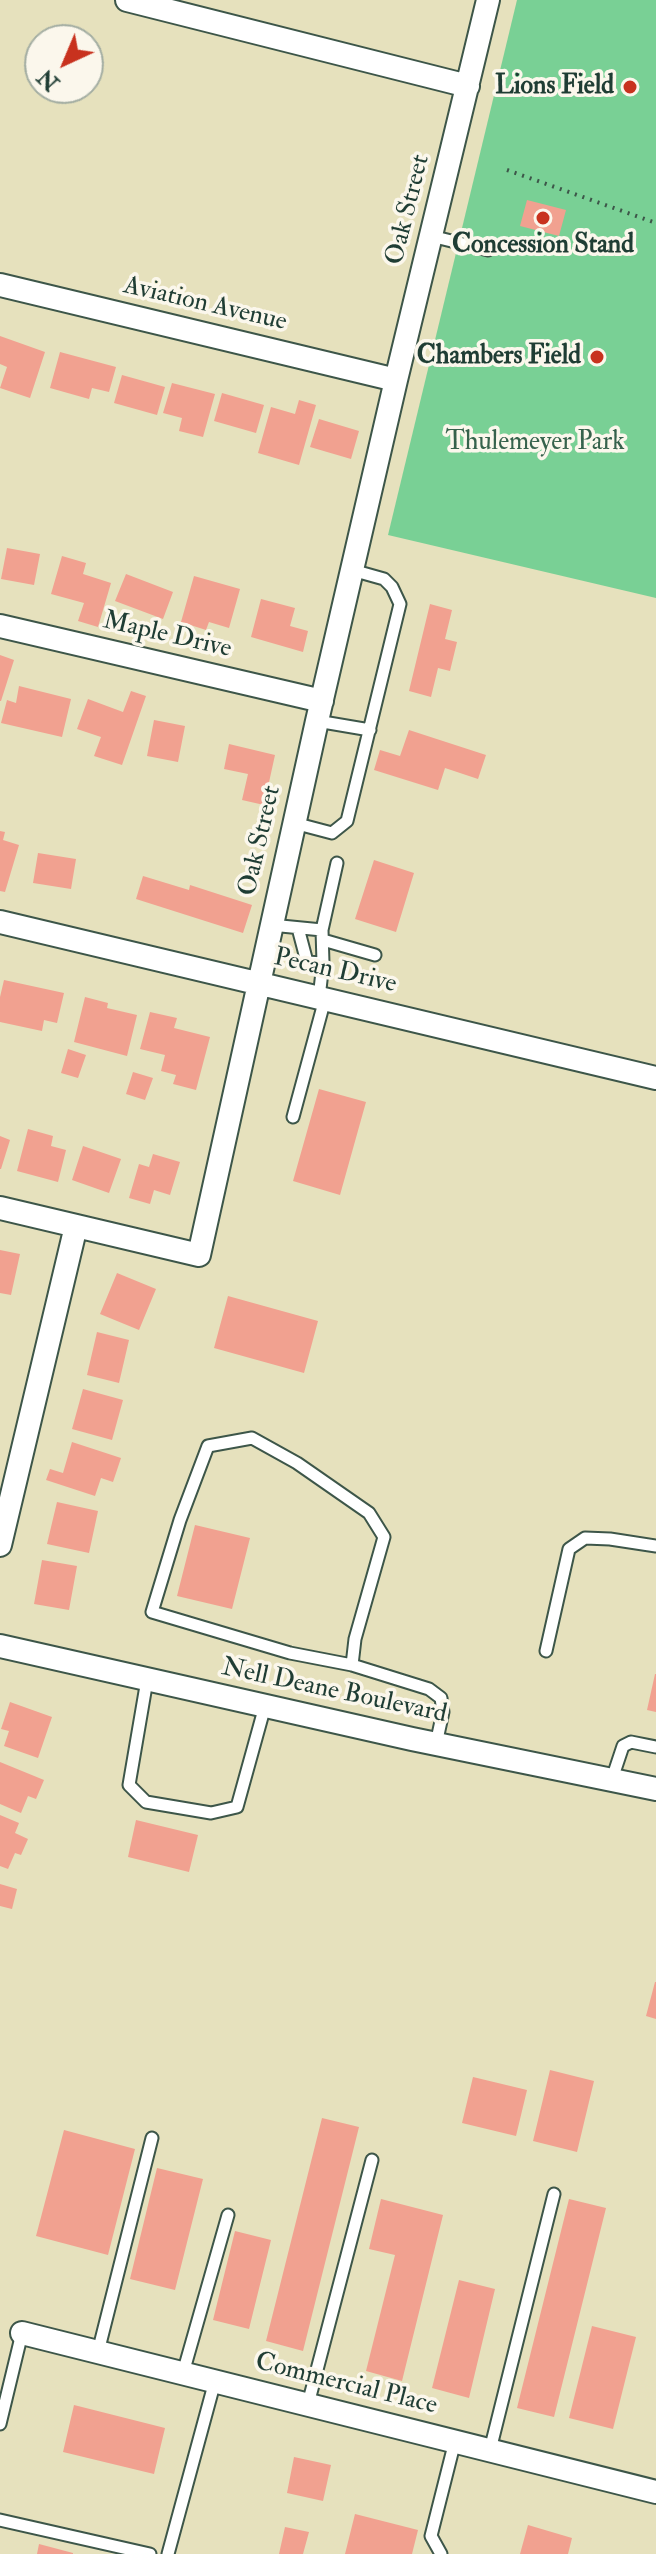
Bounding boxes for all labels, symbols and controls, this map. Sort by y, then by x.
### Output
north arrow [24,24,104,104]
text: N [32,63,66,97]
place label: Lions Field [495,71,614,103]
marker: Lions Field [621,78,639,96]
street label: Oak Street [380,152,438,268]
marker: Concession Stand [534,209,552,227]
place label: Concession Stand [452,230,634,262]
street label: Aviation Avenue [120,271,290,339]
place label: Chambers Field [417,341,581,373]
marker: Chambers Field [588,348,606,366]
park label: Thulemeyer Park [445,427,625,459]
street label: Maple Drive [100,606,234,666]
street label: Oak Street [233,783,289,899]
street label: Pecan Drive [271,943,399,1001]
street label: Nell Deane Boulevard [219,1653,449,1731]
street label: Commercial Place [252,2347,440,2423]

